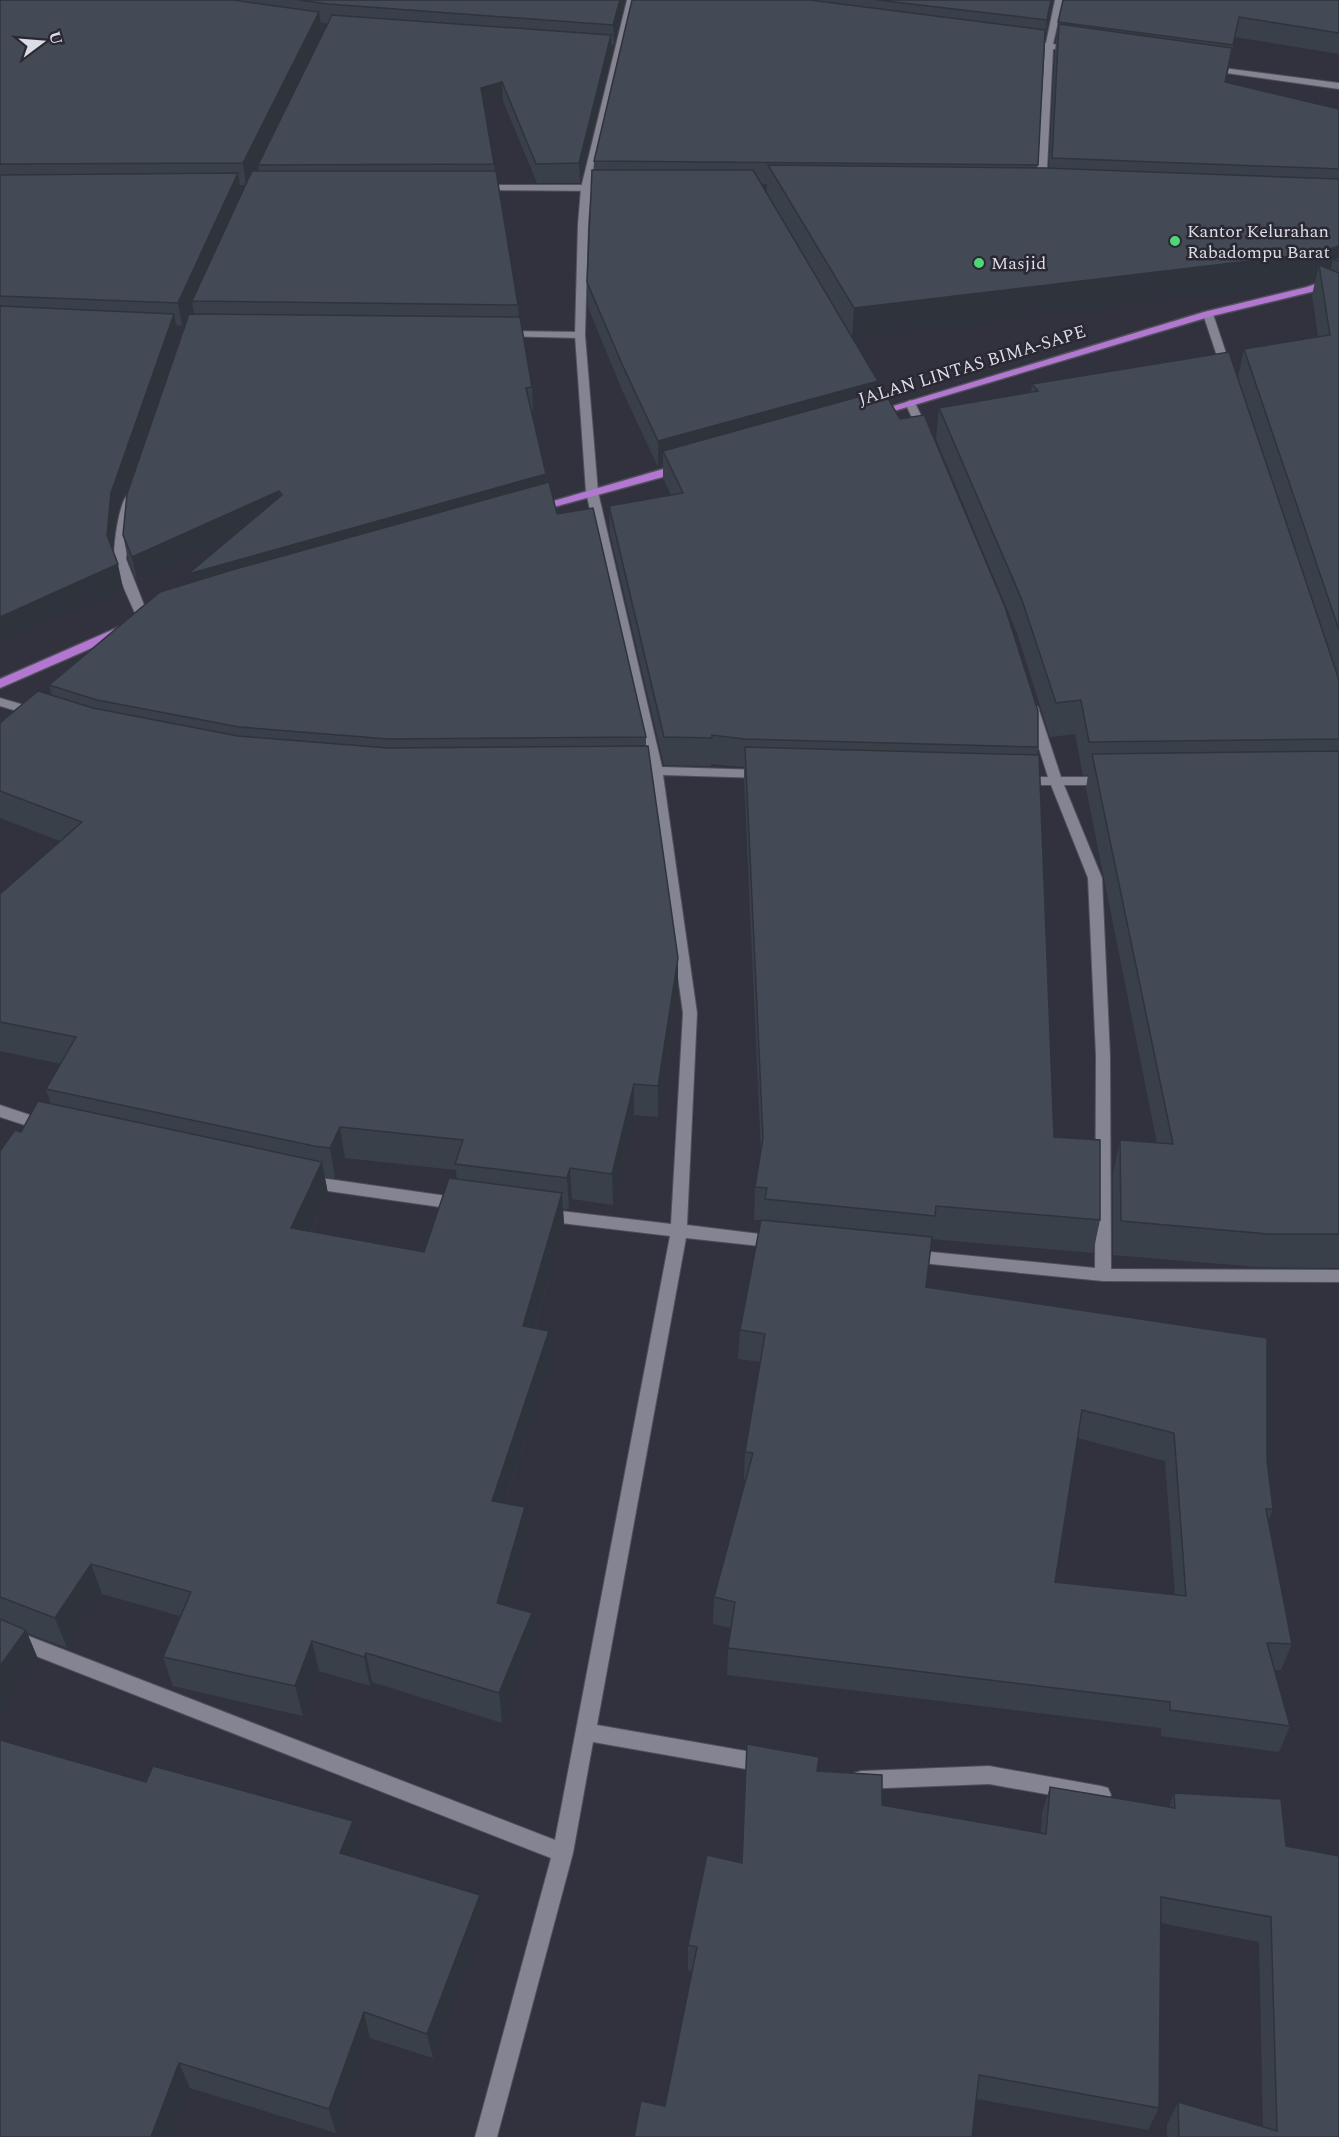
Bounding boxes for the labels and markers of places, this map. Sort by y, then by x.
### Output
place label: Kantor Kelurahan Rabadompu Barat [1187,218,1330,266]
marker: Kantor Kelurahan Rabadompu Barat [1168,234,1182,248]
place label: Masjid [991,250,1046,277]
marker: Masjid [972,256,986,270]

